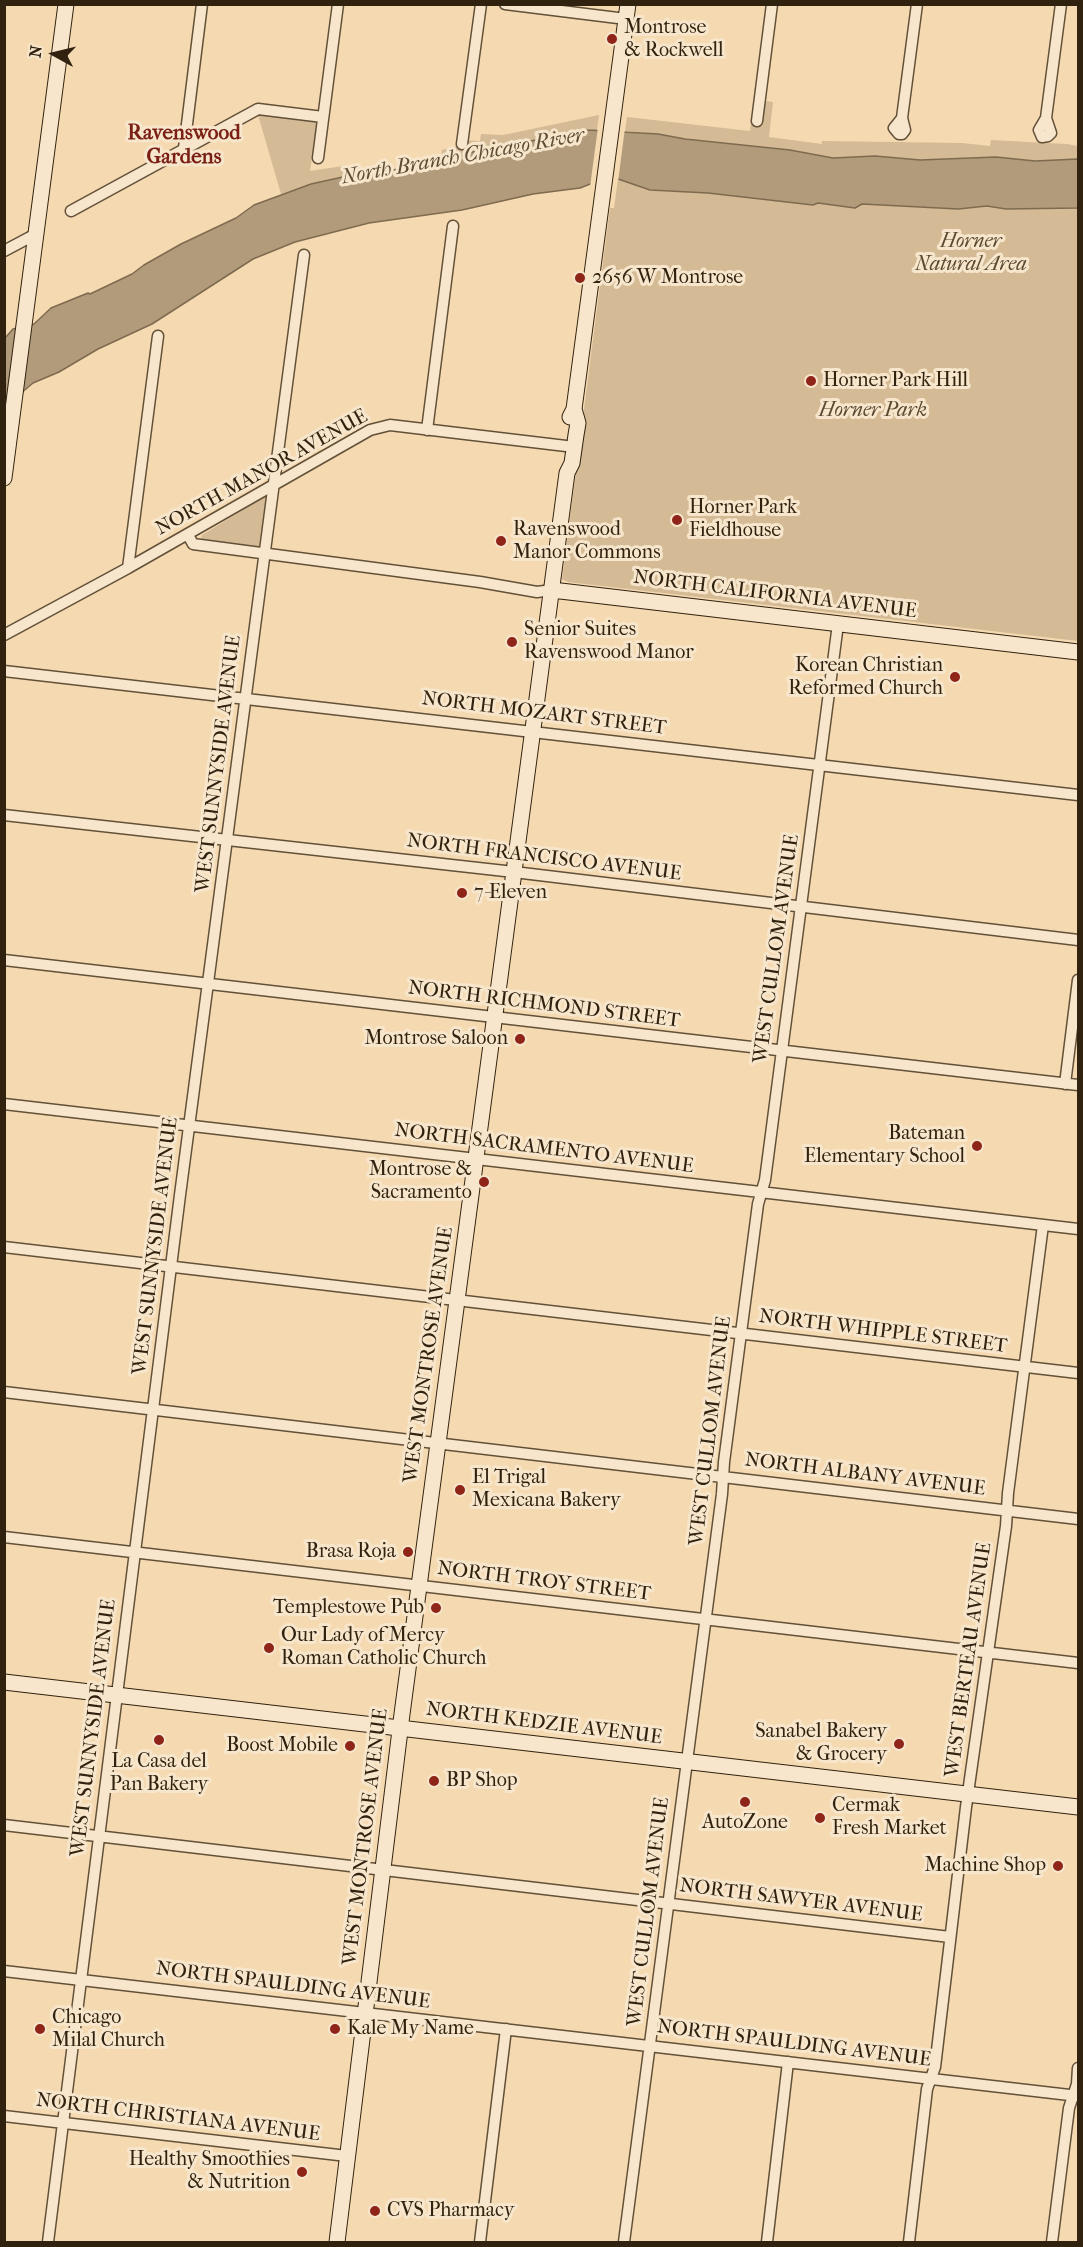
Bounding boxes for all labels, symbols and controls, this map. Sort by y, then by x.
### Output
place label: Montrose & Rockwell [624,16,724,63]
north arrow [24,24,84,84]
marker: Montrose & Rockwell [605,32,619,46]
text: N [25,44,46,59]
district label: Ravenswood Gardens [127,121,241,171]
water label: North Branch Chicago River [340,123,586,191]
park label: Horner Natural Area [915,230,1027,277]
place label: 2656 W Montrose [592,266,743,290]
marker: 2656 W Montrose [573,271,587,285]
place label: Horner Park Hill [823,369,968,393]
marker: Horner Park Hill [804,374,818,388]
park label: Horner Park [819,399,927,423]
street label: NORTH MANOR AVENUE [152,405,372,541]
place label: Horner Park Fieldhouse [689,496,797,543]
marker: Horner Park Fieldhouse [670,513,684,527]
place label: Ravenswood Manor Commons [513,518,661,565]
marker: Ravenswood Manor Commons [494,534,508,548]
street label: NORTH CALIFORNIA AVENUE [632,566,918,624]
place label: Senior Suites Ravenswood Manor [524,618,694,665]
street label: WEST SUNNYSIDE AVENUE [191,634,247,894]
marker: Senior Suites Ravenswood Manor [505,635,519,649]
place label: Korean Christian Reformed Church [788,654,943,701]
marker: Korean Christian Reformed Church [948,670,962,684]
street label: NORTH MOZART STREET [420,687,668,741]
street label: NORTH FRANCISCO AVENUE [405,829,683,887]
street label: WEST CULLOM AVENUE [749,833,805,1065]
place label: 7-Eleven [474,881,547,905]
marker: 7-Eleven [455,886,469,900]
street label: NORTH RICHMOND STREET [407,976,681,1034]
place label: Montrose Saloon [365,1027,508,1051]
marker: Montrose Saloon [513,1032,527,1046]
street label: WEST SUNNYSIDE AVENUE [128,1116,184,1376]
street label: NORTH SACRAMENTO AVENUE [393,1119,695,1179]
place label: Bateman Elementary School [804,1122,965,1169]
marker: Bateman Elementary School [970,1139,984,1153]
place label: Montrose & Sacramento [369,1158,472,1205]
marker: Montrose & Sacramento [477,1175,491,1189]
street label: WEST MONTROSE AVENUE [399,1225,459,1485]
street label: NORTH WHIPPLE STREET [757,1305,1009,1359]
street label: WEST CULLOM AVENUE [685,1315,737,1547]
street label: NORTH ALBANY AVENUE [743,1448,987,1502]
place label: El Trigal Mexicana Bakery [472,1466,621,1513]
marker: El Trigal Mexicana Bakery [453,1483,467,1497]
place label: Brasa Roja [306,1540,396,1564]
street label: WEST BERTEAU AVENUE [941,1541,997,1779]
marker: Brasa Roja [401,1545,415,1559]
street label: NORTH TROY STREET [436,1557,652,1607]
place label: Templestowe Pub [273,1596,424,1620]
street label: WEST SUNNYSIDE AVENUE [66,1598,122,1858]
marker: Templestowe Pub [429,1601,443,1615]
place label: Our Lady of Mercy Roman Catholic Church [281,1624,487,1671]
marker: Our Lady of Mercy Roman Catholic Church [262,1641,276,1655]
street label: NORTH KEDZIE AVENUE [425,1698,663,1750]
street label: WEST MONTROSE AVENUE [338,1707,394,1967]
place label: Sanabel Bakery & Grocery [755,1720,887,1767]
marker: La Casa del Pan Bakery [152,1733,166,1747]
place label: Boost Mobile [226,1734,338,1758]
marker: Sanabel Bakery & Grocery [892,1737,906,1751]
marker: Boost Mobile [343,1739,357,1753]
place label: La Casa del Pan Bakery [110,1750,208,1797]
place label: BP Shop [446,1769,518,1793]
marker: BP Shop [427,1774,441,1788]
place label: Cermak Fresh Market [832,1794,947,1841]
marker: AutoZone [738,1795,752,1809]
street label: WEST CULLOM AVENUE [623,1796,675,2028]
place label: AutoZone [702,1811,788,1835]
marker: Cermak Fresh Market [813,1811,827,1825]
place label: Machine Shop [924,1854,1046,1878]
marker: Machine Shop [1051,1859,1065,1873]
street label: NORTH SAWYER AVENUE [678,1874,924,1928]
street label: NORTH SPAULDING AVENUE [155,1957,431,2015]
place label: Chicago Milal Church [52,2006,165,2053]
street label: NORTH SPAULDING AVENUE [656,2015,932,2073]
place label: Kale My Name [347,2017,474,2041]
marker: Chicago Milal Church [33,2022,47,2036]
marker: Kale My Name [328,2022,342,2036]
street label: NORTH CHRISTIANA AVENUE [35,2089,321,2147]
place label: Healthy Smoothies & Nutrition [129,2148,290,2195]
marker: Healthy Smoothies & Nutrition [295,2165,309,2179]
place label: CVS Pharmacy [387,2199,514,2223]
marker: CVS Pharmacy [368,2204,382,2218]

